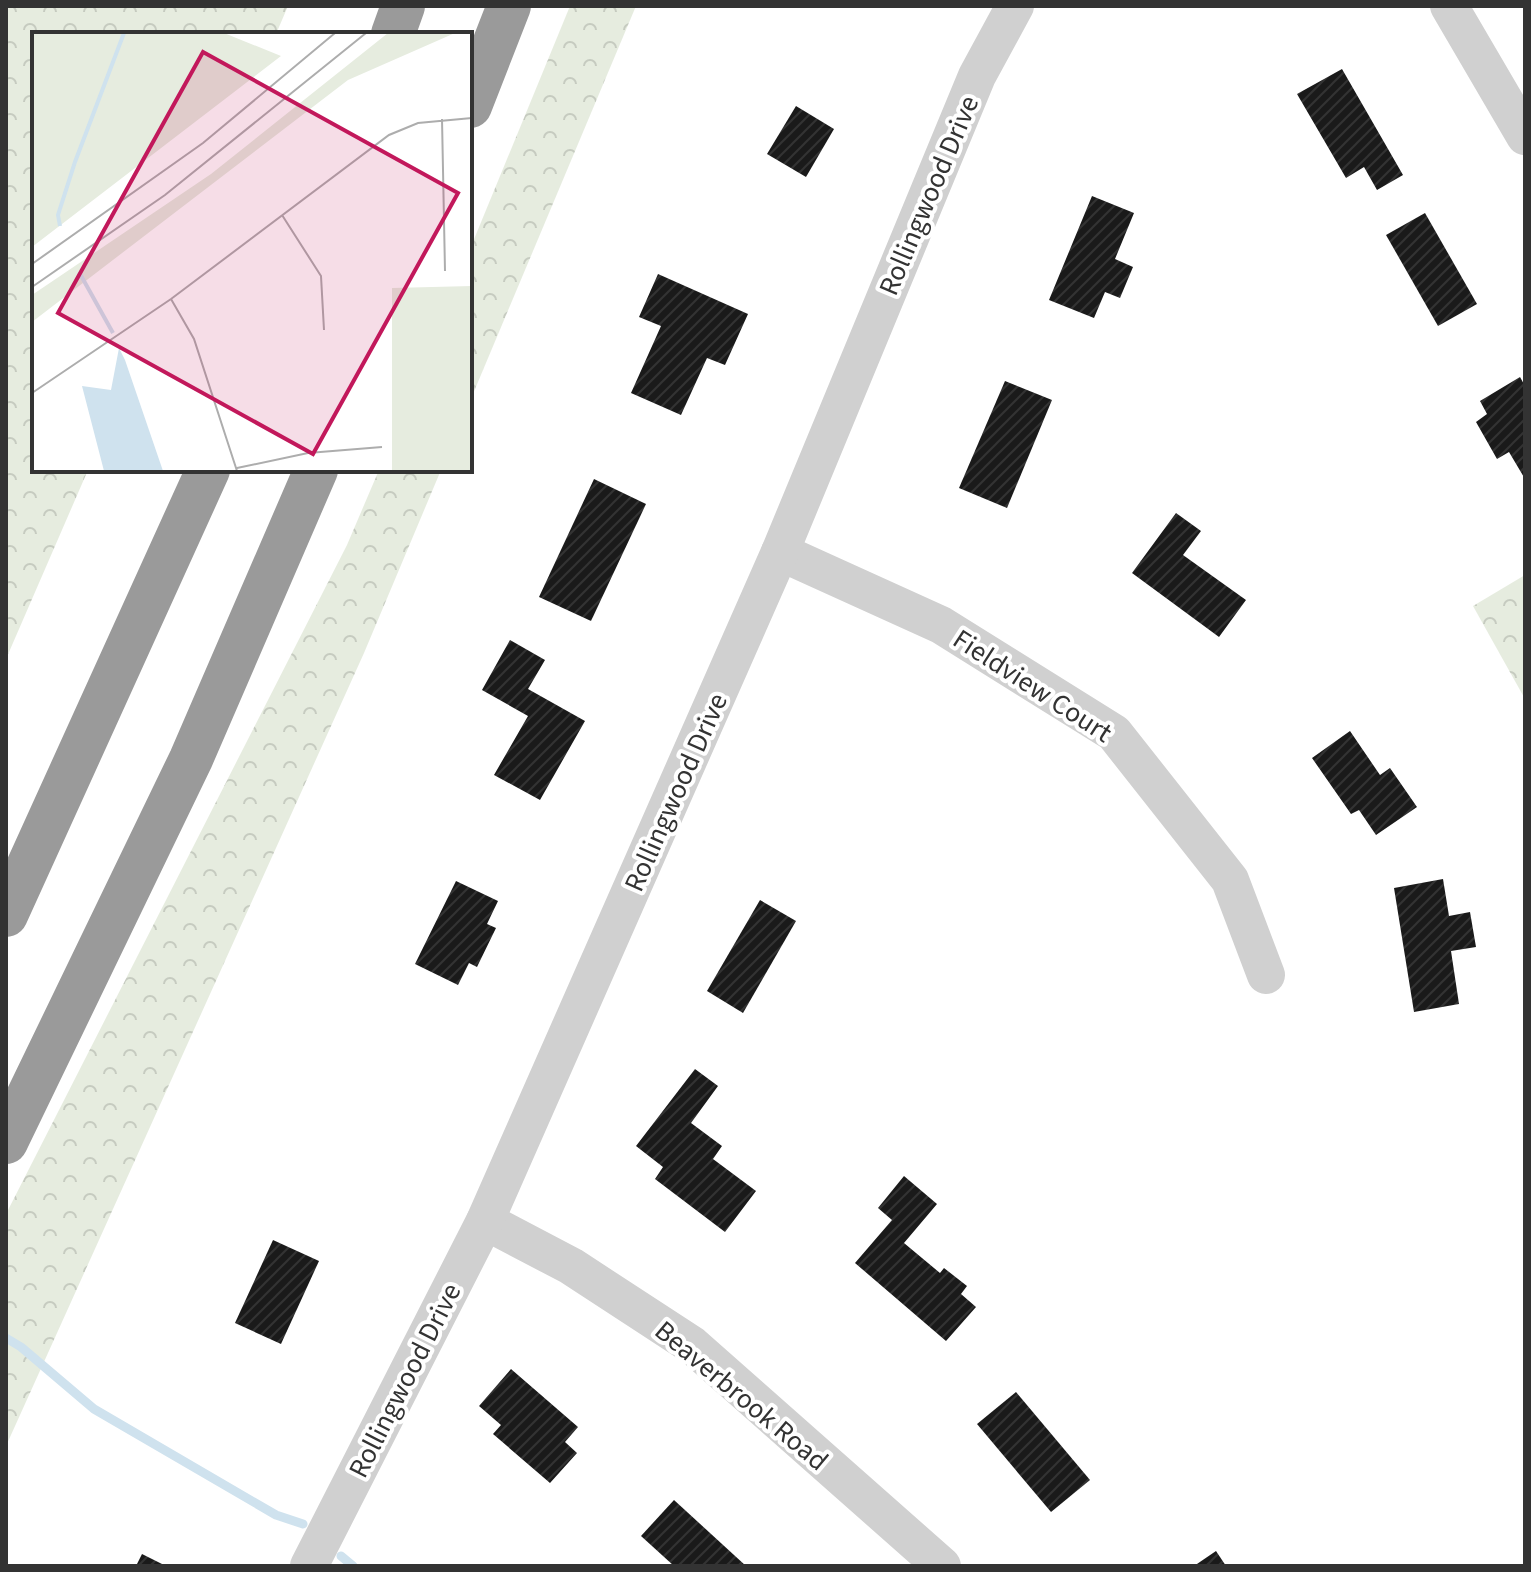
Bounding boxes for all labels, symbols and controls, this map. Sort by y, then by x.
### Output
inset map [32,32,472,472]
street label: Rollingwood Drive [869,89,989,301]
street label: Fieldview Court [945,619,1120,753]
street label: Rollingwood Drive [614,687,738,898]
street label: Rollingwood Drive [339,1276,471,1485]
street label: Beaverbrook Road [646,1311,837,1480]

